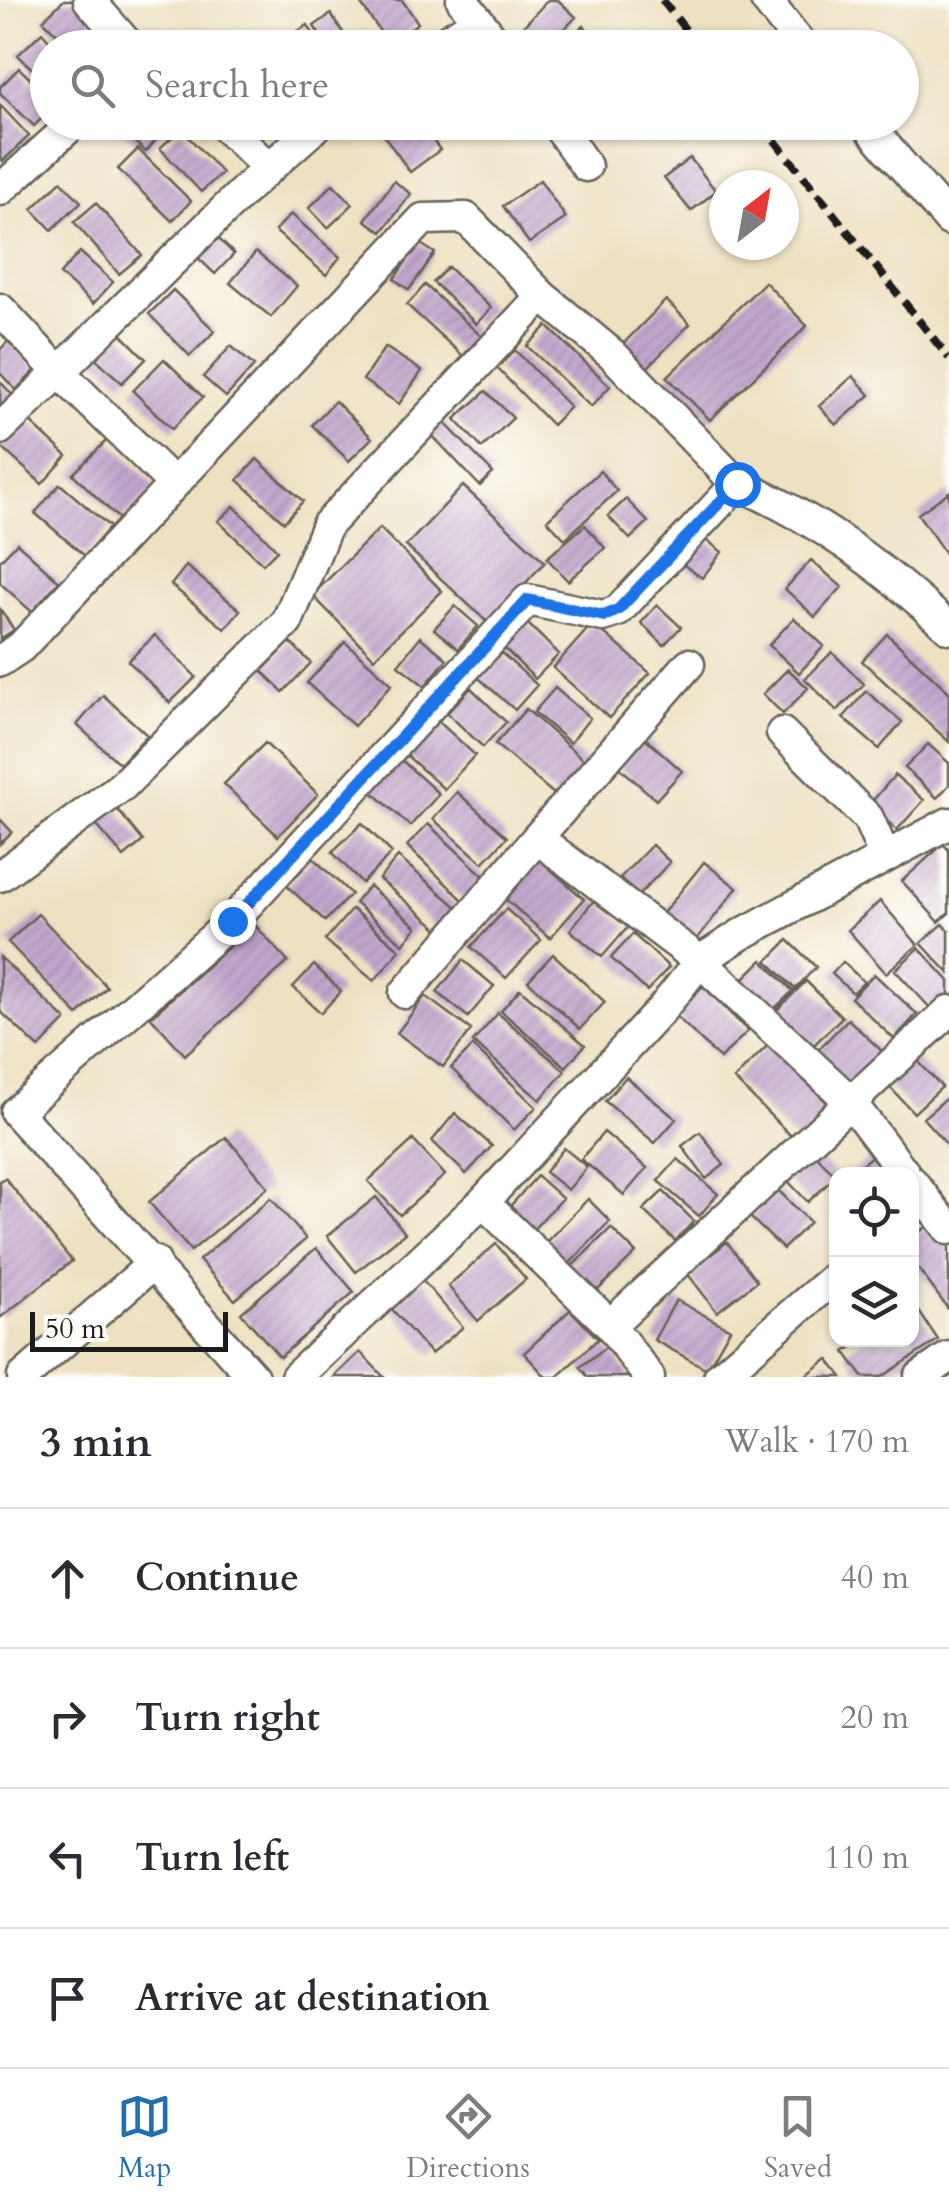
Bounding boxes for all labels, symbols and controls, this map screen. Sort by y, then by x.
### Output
search box [30,30,919,140]
icon: search [65,58,120,113]
text: Search here [145,59,329,111]
north arrow [709,170,799,260]
route start [715,462,761,508]
route end [210,899,256,945]
map controls [829,1167,919,1347]
button: locate [829,1167,919,1257]
button: layers [829,1257,919,1347]
scale bar [30,1307,228,1352]
text: 50 m [45,1310,105,1348]
text: 3 min [40,1414,152,1471]
text: Walk · 170 m [724,1420,909,1464]
icon: ahead [40,1551,95,1606]
text: Continue [135,1552,299,1604]
text: 40 m [841,1556,909,1600]
icon: right [40,1691,95,1746]
text: Turn right [135,1692,320,1744]
text: 20 m [841,1696,909,1740]
icon: left [40,1831,95,1886]
text: Turn left [135,1832,289,1884]
text: 110 m [824,1836,909,1880]
icon: arrive [40,1971,95,2026]
text: Arrive at destination [135,1972,490,2024]
tab: Map [117,2089,172,2187]
tab: Directions [406,2089,530,2187]
tab: Saved [764,2089,832,2187]

